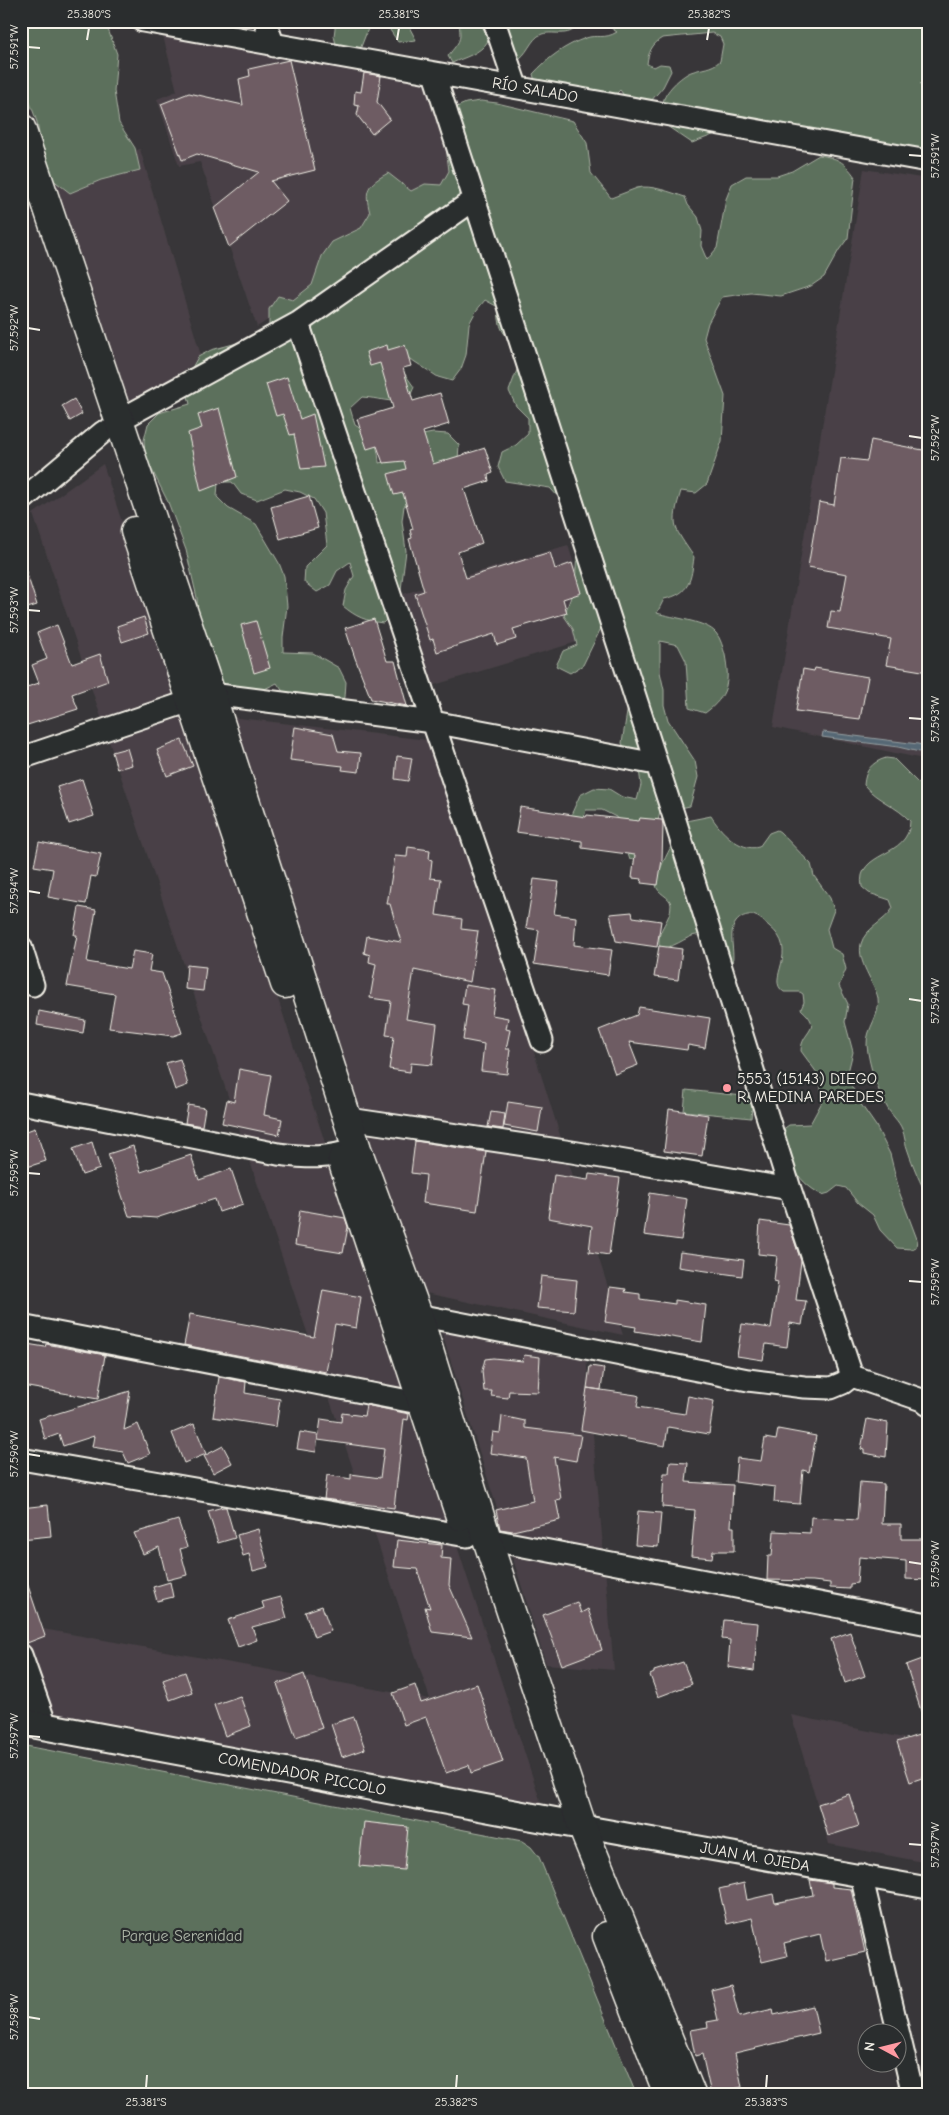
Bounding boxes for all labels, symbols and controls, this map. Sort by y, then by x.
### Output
text: 25.380°S [67,7,111,21]
text: 25.381°S [378,7,420,21]
text: 25.382°S [688,7,731,21]
text: 57.591°W [7,24,21,70]
street label: RÍO SALADO [491,73,579,106]
text: 57.591°W [928,133,942,179]
text: 57.592°W [7,304,21,351]
text: 57.592°W [928,414,942,461]
text: 57.593°W [7,586,21,633]
text: 57.593°W [928,695,942,742]
text: 57.594°W [7,867,21,914]
text: 57.594°W [928,977,942,1024]
place label: 5553 (15143) DIEGO R. MEDINA PAREDES [737,1070,884,1106]
marker: 5553 (15143) DIEGO R. MEDINA PAREDES [721,1082,733,1094]
text: 57.595°W [7,1149,21,1196]
text: 57.595°W [928,1258,942,1305]
text: 57.596°W [7,1430,21,1477]
text: 57.596°W [928,1540,942,1587]
text: 57.597°W [7,1712,21,1759]
street label: COMENDADOR PICCOLO [216,1749,388,1799]
text: 57.597°W [928,1821,942,1868]
street label: JUAN M. OJEDA [699,1838,811,1876]
park label: Parque Serenidad [121,1927,243,1945]
text: 57.598°W [7,1993,21,2040]
north arrow [856,2022,906,2072]
text: N [861,2041,879,2052]
text: 25.381°S [125,2095,167,2109]
text: 25.382°S [435,2095,478,2109]
text: 25.383°S [745,2095,788,2109]

